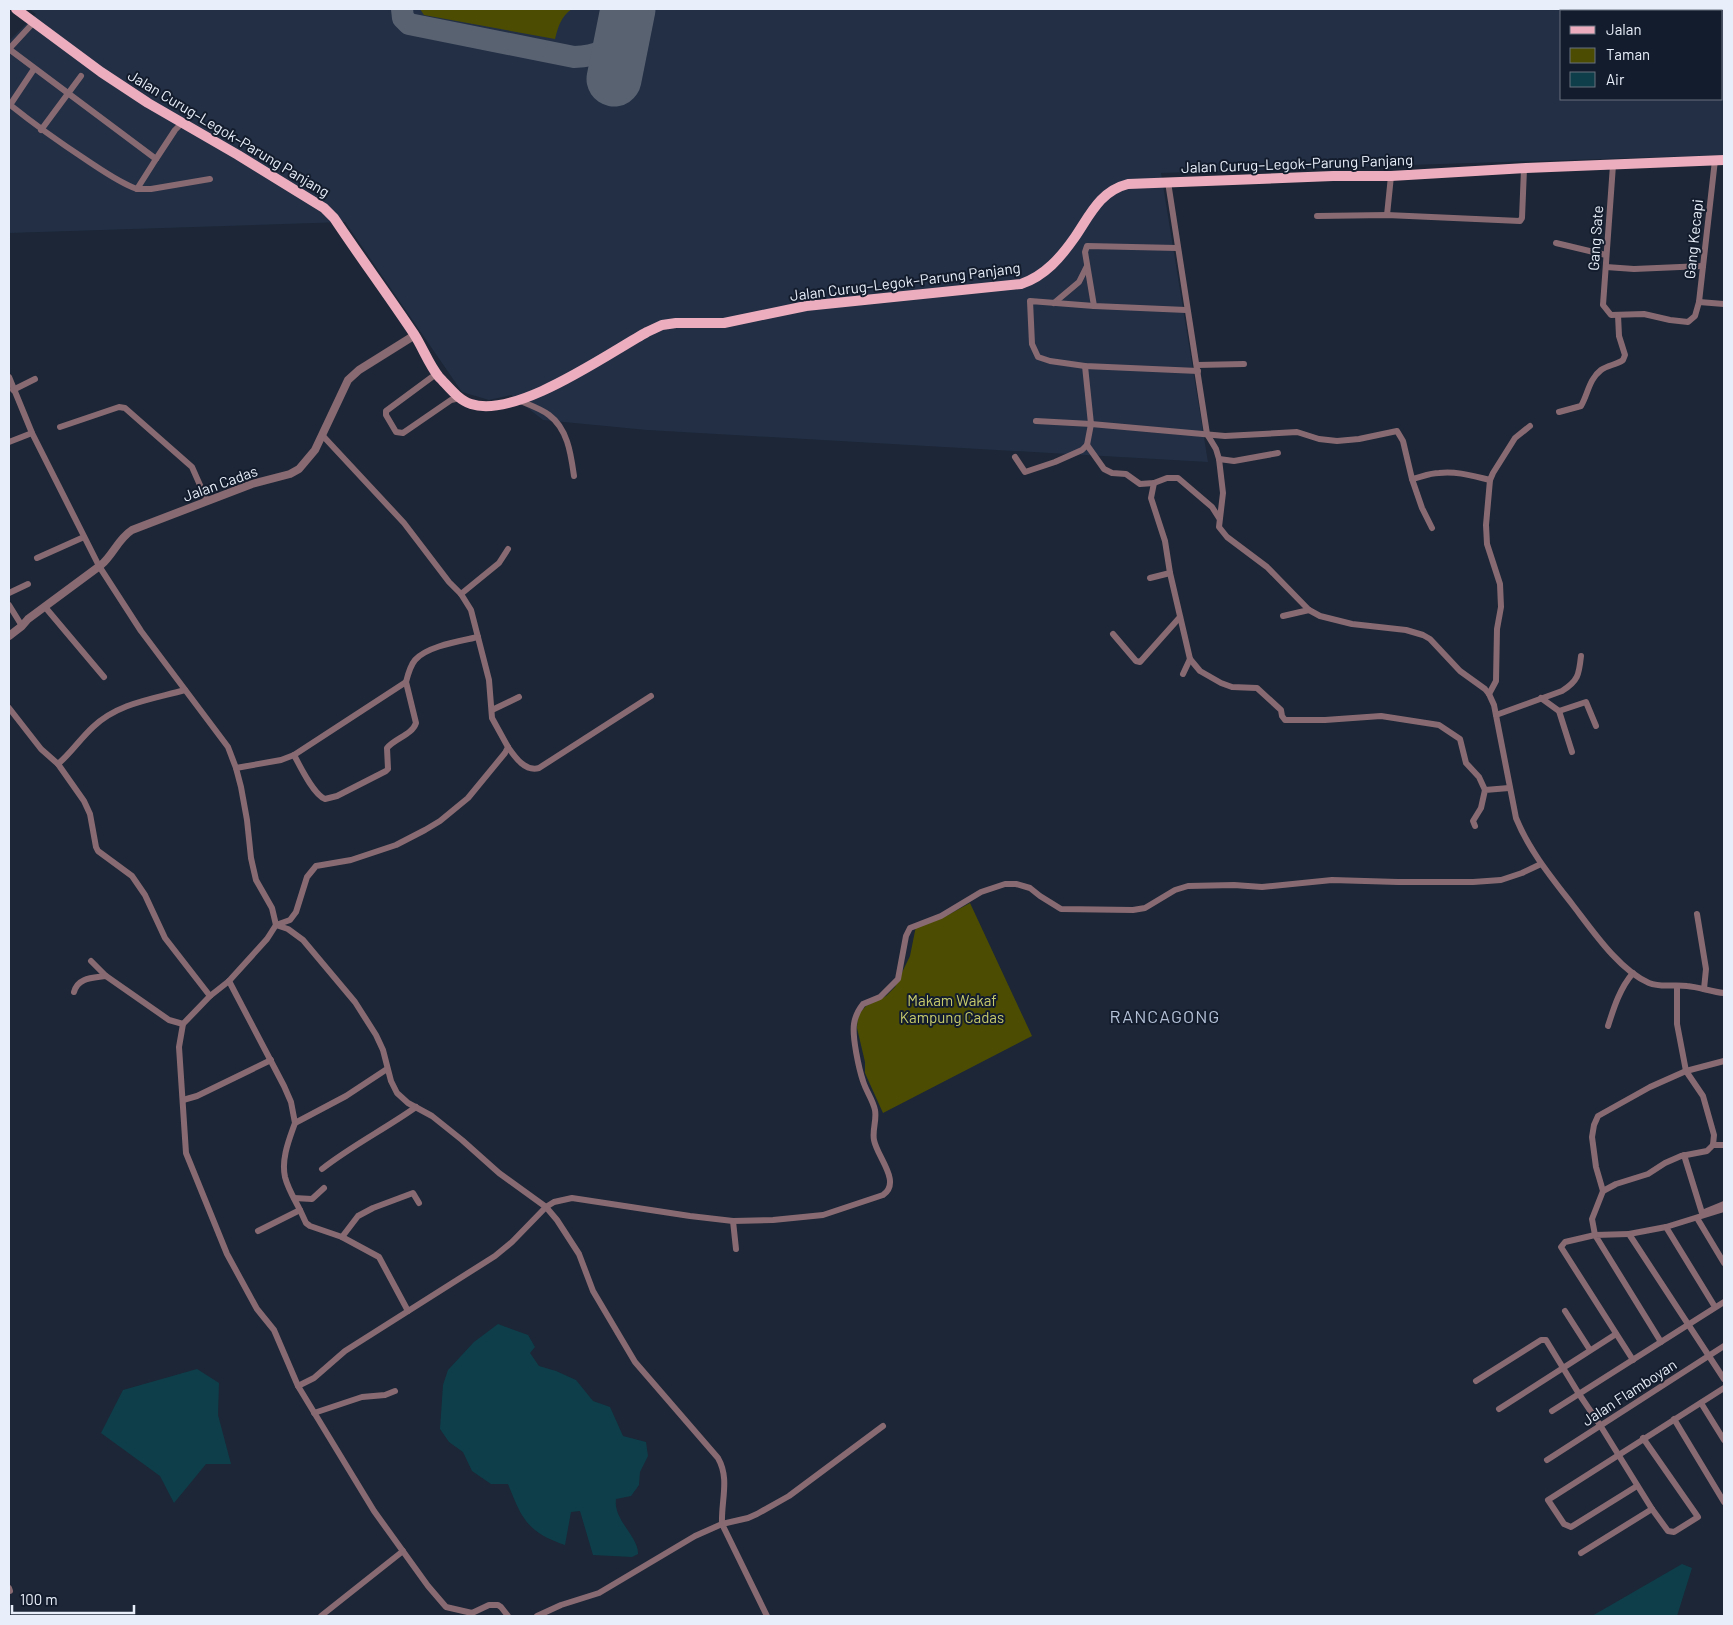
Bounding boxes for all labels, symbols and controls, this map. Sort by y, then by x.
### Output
legend [1560,10,1723,100]
text: Jalan [1606,20,1642,38]
text: Taman [1606,45,1650,63]
street label: Jalan Curug–Legok–Parung Panjang [125,66,333,200]
text: Air [1606,70,1625,88]
street label: Jalan Curug–Legok–Parung Panjang [1181,150,1413,176]
street label: Gang Kecapi [1680,198,1706,280]
street label: Gang Sate [1584,205,1606,271]
street label: Jalan Curug–Legok–Parung Panjang [789,258,1021,304]
street label: Jalan Cadas [180,461,260,505]
park label: Makam Wakaf Kampung Cadas [900,991,1004,1026]
district label: RANCAGONG [1110,1005,1220,1027]
street label: Jalan Flamboyan [1578,1355,1680,1429]
scale bar [12,1582,135,1614]
text: 100 m [20,1590,58,1608]

